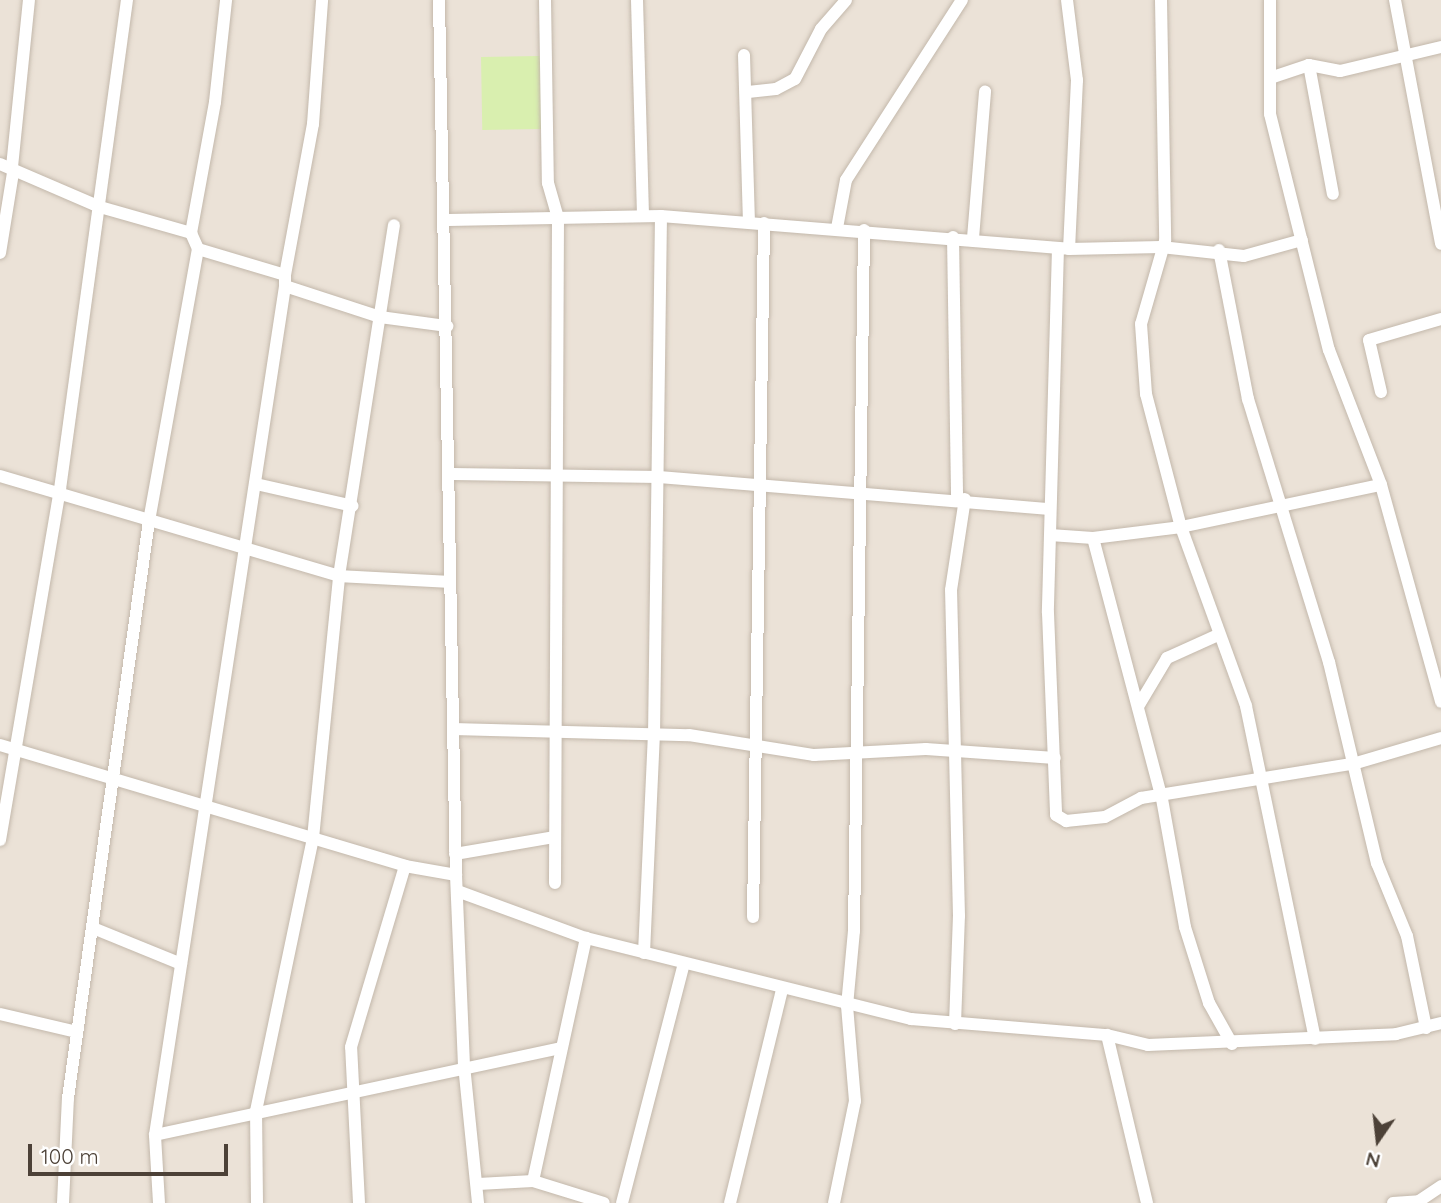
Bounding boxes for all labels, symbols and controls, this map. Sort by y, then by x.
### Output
north arrow [1343,1105,1413,1175]
scale bar [32,1130,231,1174]
text: 100 m [41,1143,99,1169]
text: N [1363,1147,1383,1174]

